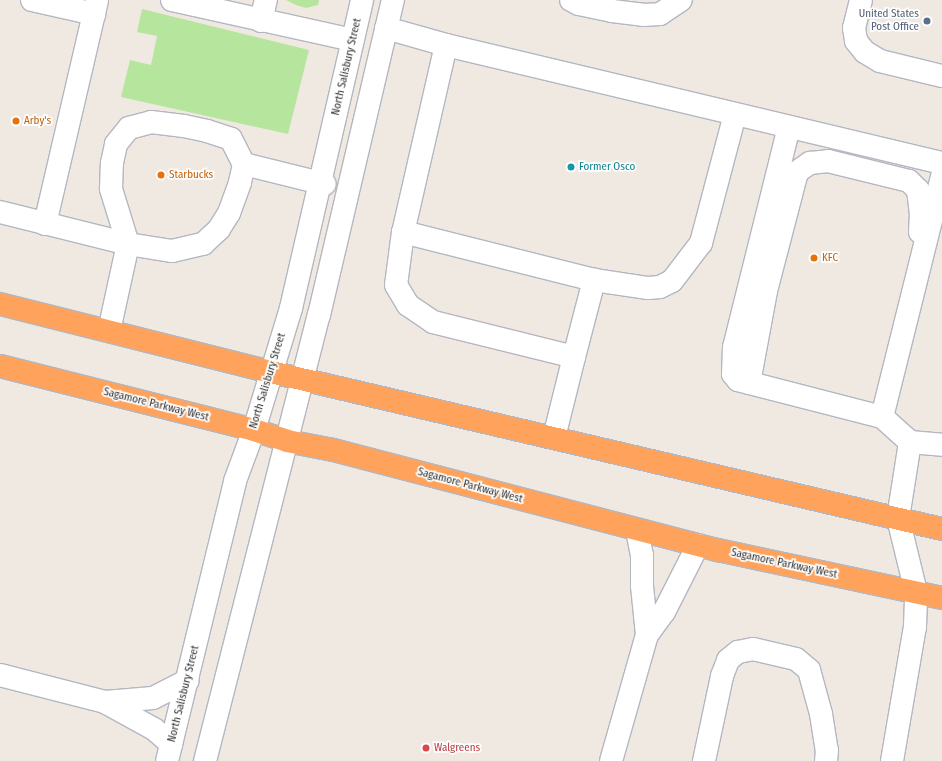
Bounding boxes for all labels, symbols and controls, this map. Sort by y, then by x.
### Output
place label: United States Post Office [859,8,919,34]
marker: United States Post Office [922,16,932,26]
street label: North Salisbury Street [329,17,365,117]
place label: Arby's [24,114,51,128]
marker: Arby's [11,116,21,126]
place label: Former Osco [579,160,635,174]
marker: Former Osco [566,162,576,172]
place label: Starbucks [169,168,213,182]
marker: Starbucks [156,170,166,180]
place label: KFC [822,251,838,265]
marker: KFC [809,253,819,263]
street label: North Salisbury Street [247,332,289,430]
street label: Sagamore Parkway West [102,386,210,424]
street label: Sagamore Parkway West [416,466,524,506]
street label: Sagamore Parkway West [730,546,838,582]
street label: North Salisbury Street [166,644,202,744]
place label: Walgreens [434,741,480,755]
marker: Walgreens [421,743,431,753]

